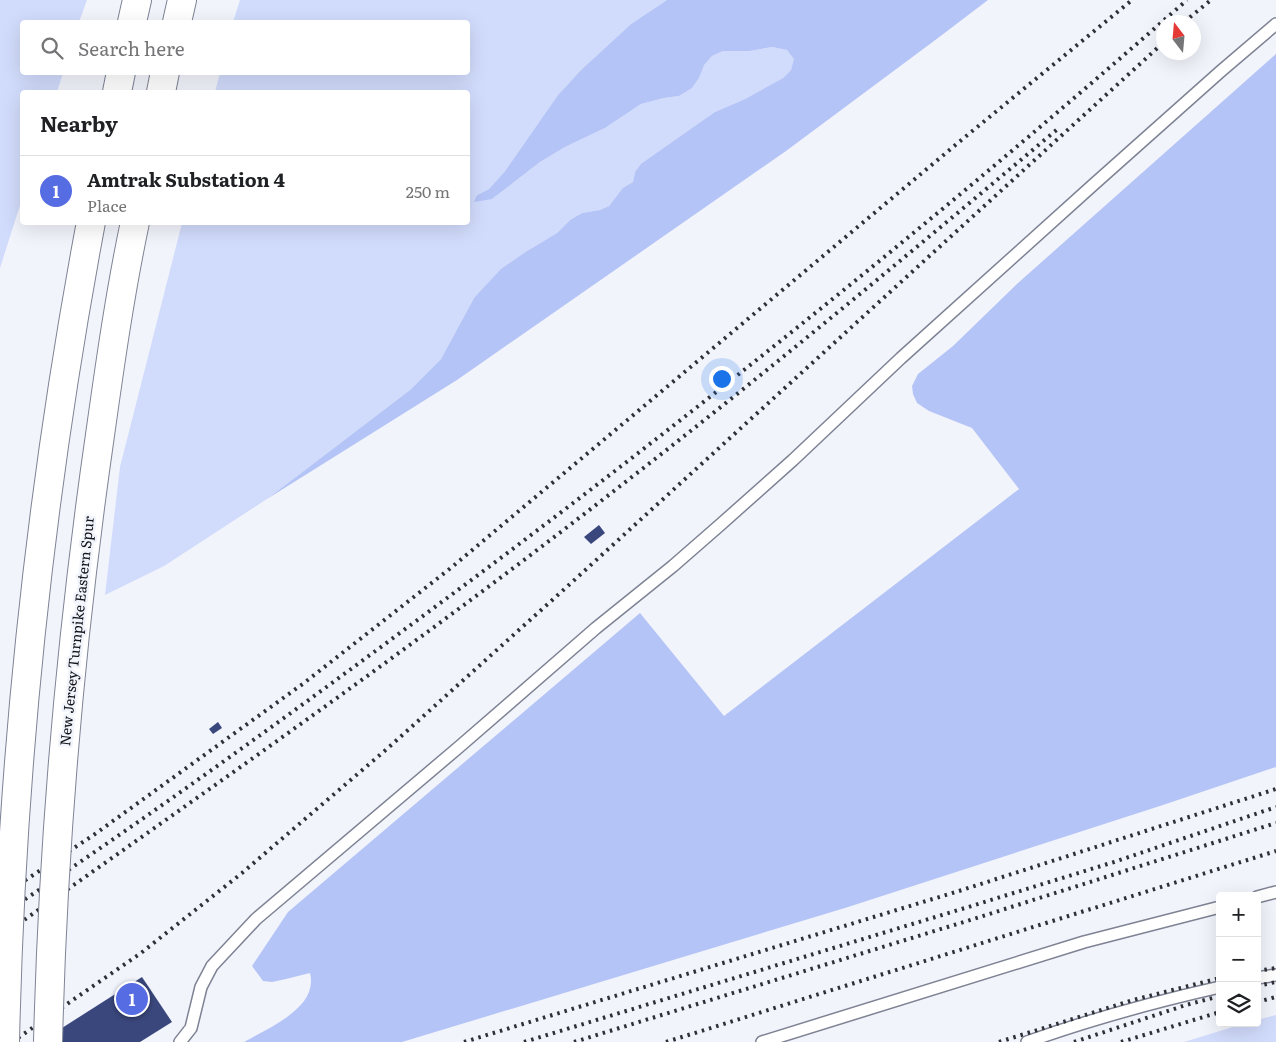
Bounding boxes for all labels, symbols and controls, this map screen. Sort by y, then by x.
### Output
north arrow [1156,15,1201,60]
search box [20,20,470,75]
icon: search [38,34,66,62]
text: Search here [78,34,185,62]
text: Nearby [40,107,118,138]
text: Amtrak Substation 4 [87,165,285,193]
text: 1 [53,179,59,203]
text: 250 m [406,179,450,203]
text: Place [87,193,127,217]
your location [709,366,735,392]
street label: New Jersey Turnpike Eastern Spur [54,515,98,747]
map controls [1216,892,1261,1027]
button: + [1216,892,1261,937]
button: − [1216,937,1261,982]
pin: 1 [116,980,148,1018]
button: layers [1216,982,1261,1027]

